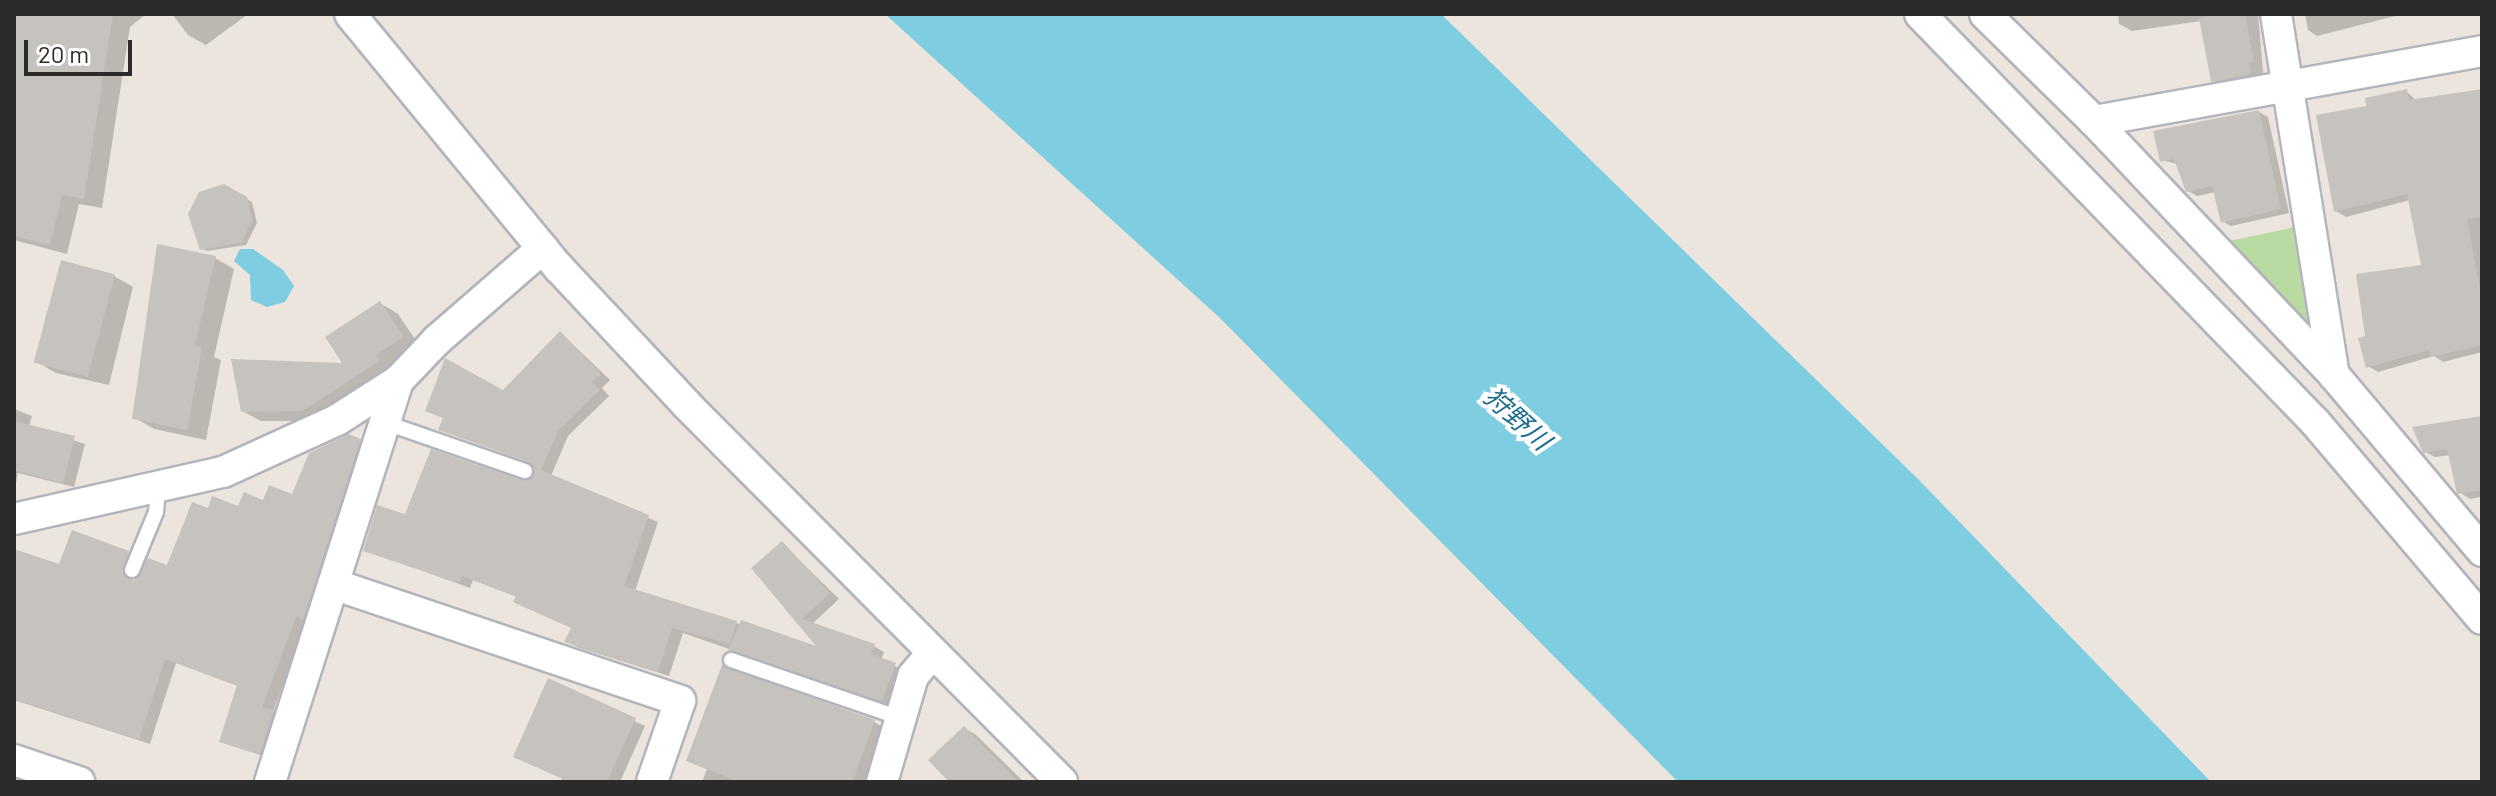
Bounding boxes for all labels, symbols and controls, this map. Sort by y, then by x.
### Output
scale bar [28,24,136,74]
text: 20 m [38,39,89,68]
water label: 狩野川 [1479,380,1557,456]

